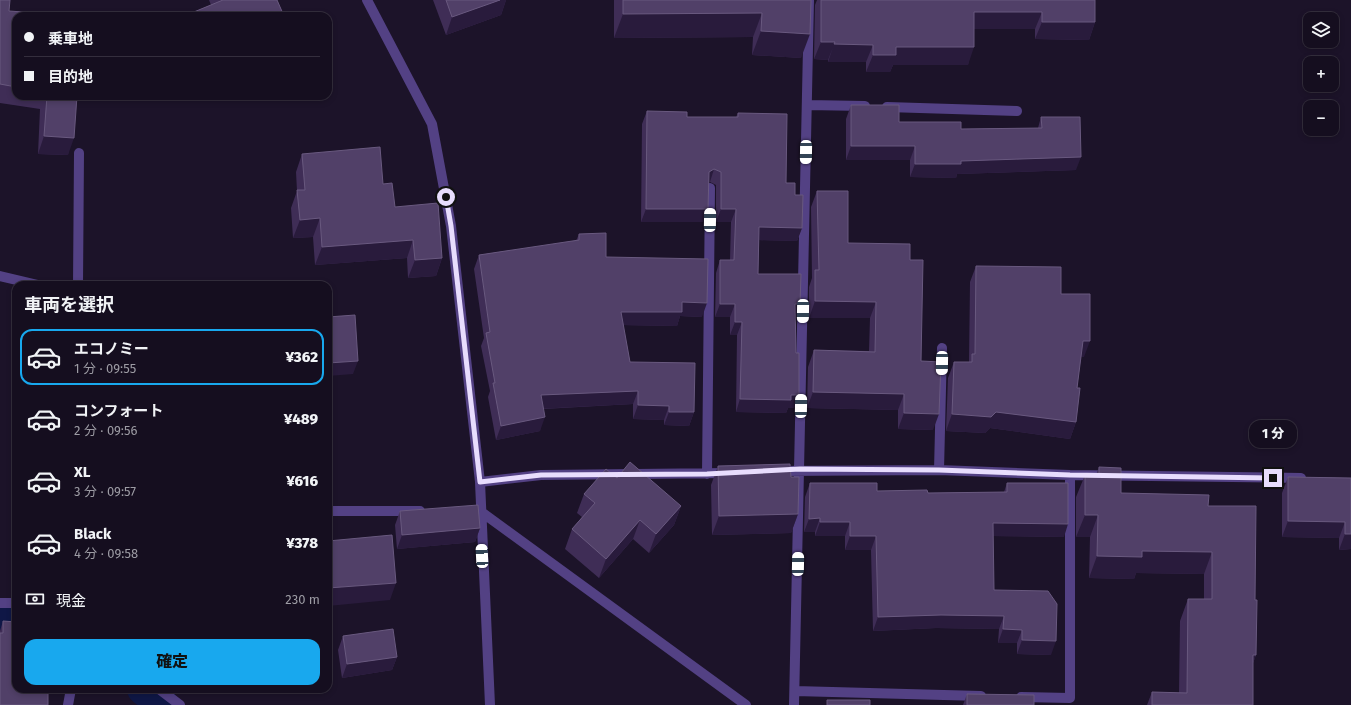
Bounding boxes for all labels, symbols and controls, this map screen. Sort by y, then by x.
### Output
map controls [1303,12,1339,136]
button: layers [1303,12,1339,48]
text: 乗車地 [48,30,93,48]
button: + [1303,56,1339,92]
text: 目的地 [48,68,93,86]
button: − [1303,100,1339,136]
car [800,140,812,164]
route start [437,188,455,206]
car [704,208,716,232]
text: 車両を選択 [24,294,114,316]
car [797,299,809,323]
icon: car [26,339,62,375]
text: エコノミー [74,340,149,358]
text: ¥362 [285,348,318,366]
car [936,351,948,375]
text: 1 分 · 09:55 [74,361,136,376]
car [795,394,807,418]
icon: car [26,401,62,437]
text: コンフォート [74,402,164,420]
text: ¥489 [284,410,318,428]
callout: 1 分 [1249,420,1297,448]
text: 2 分 · 09:56 [74,423,137,438]
text: 1 分 [1262,426,1284,441]
icon: car [26,463,62,499]
text: XL [74,463,90,481]
route end [1264,469,1282,487]
text: ¥616 [286,472,318,490]
text: 3 分 · 09:57 [74,484,136,499]
icon: car [26,525,62,561]
text: Black [74,525,111,543]
text: ¥378 [286,534,318,552]
car [475,544,489,568]
text: 4 分 · 09:58 [74,546,138,561]
car [792,552,804,576]
icon: cash [24,588,46,610]
text: 現金 [56,592,86,610]
text: 230 m [285,592,320,607]
button: 確定 [24,639,320,685]

